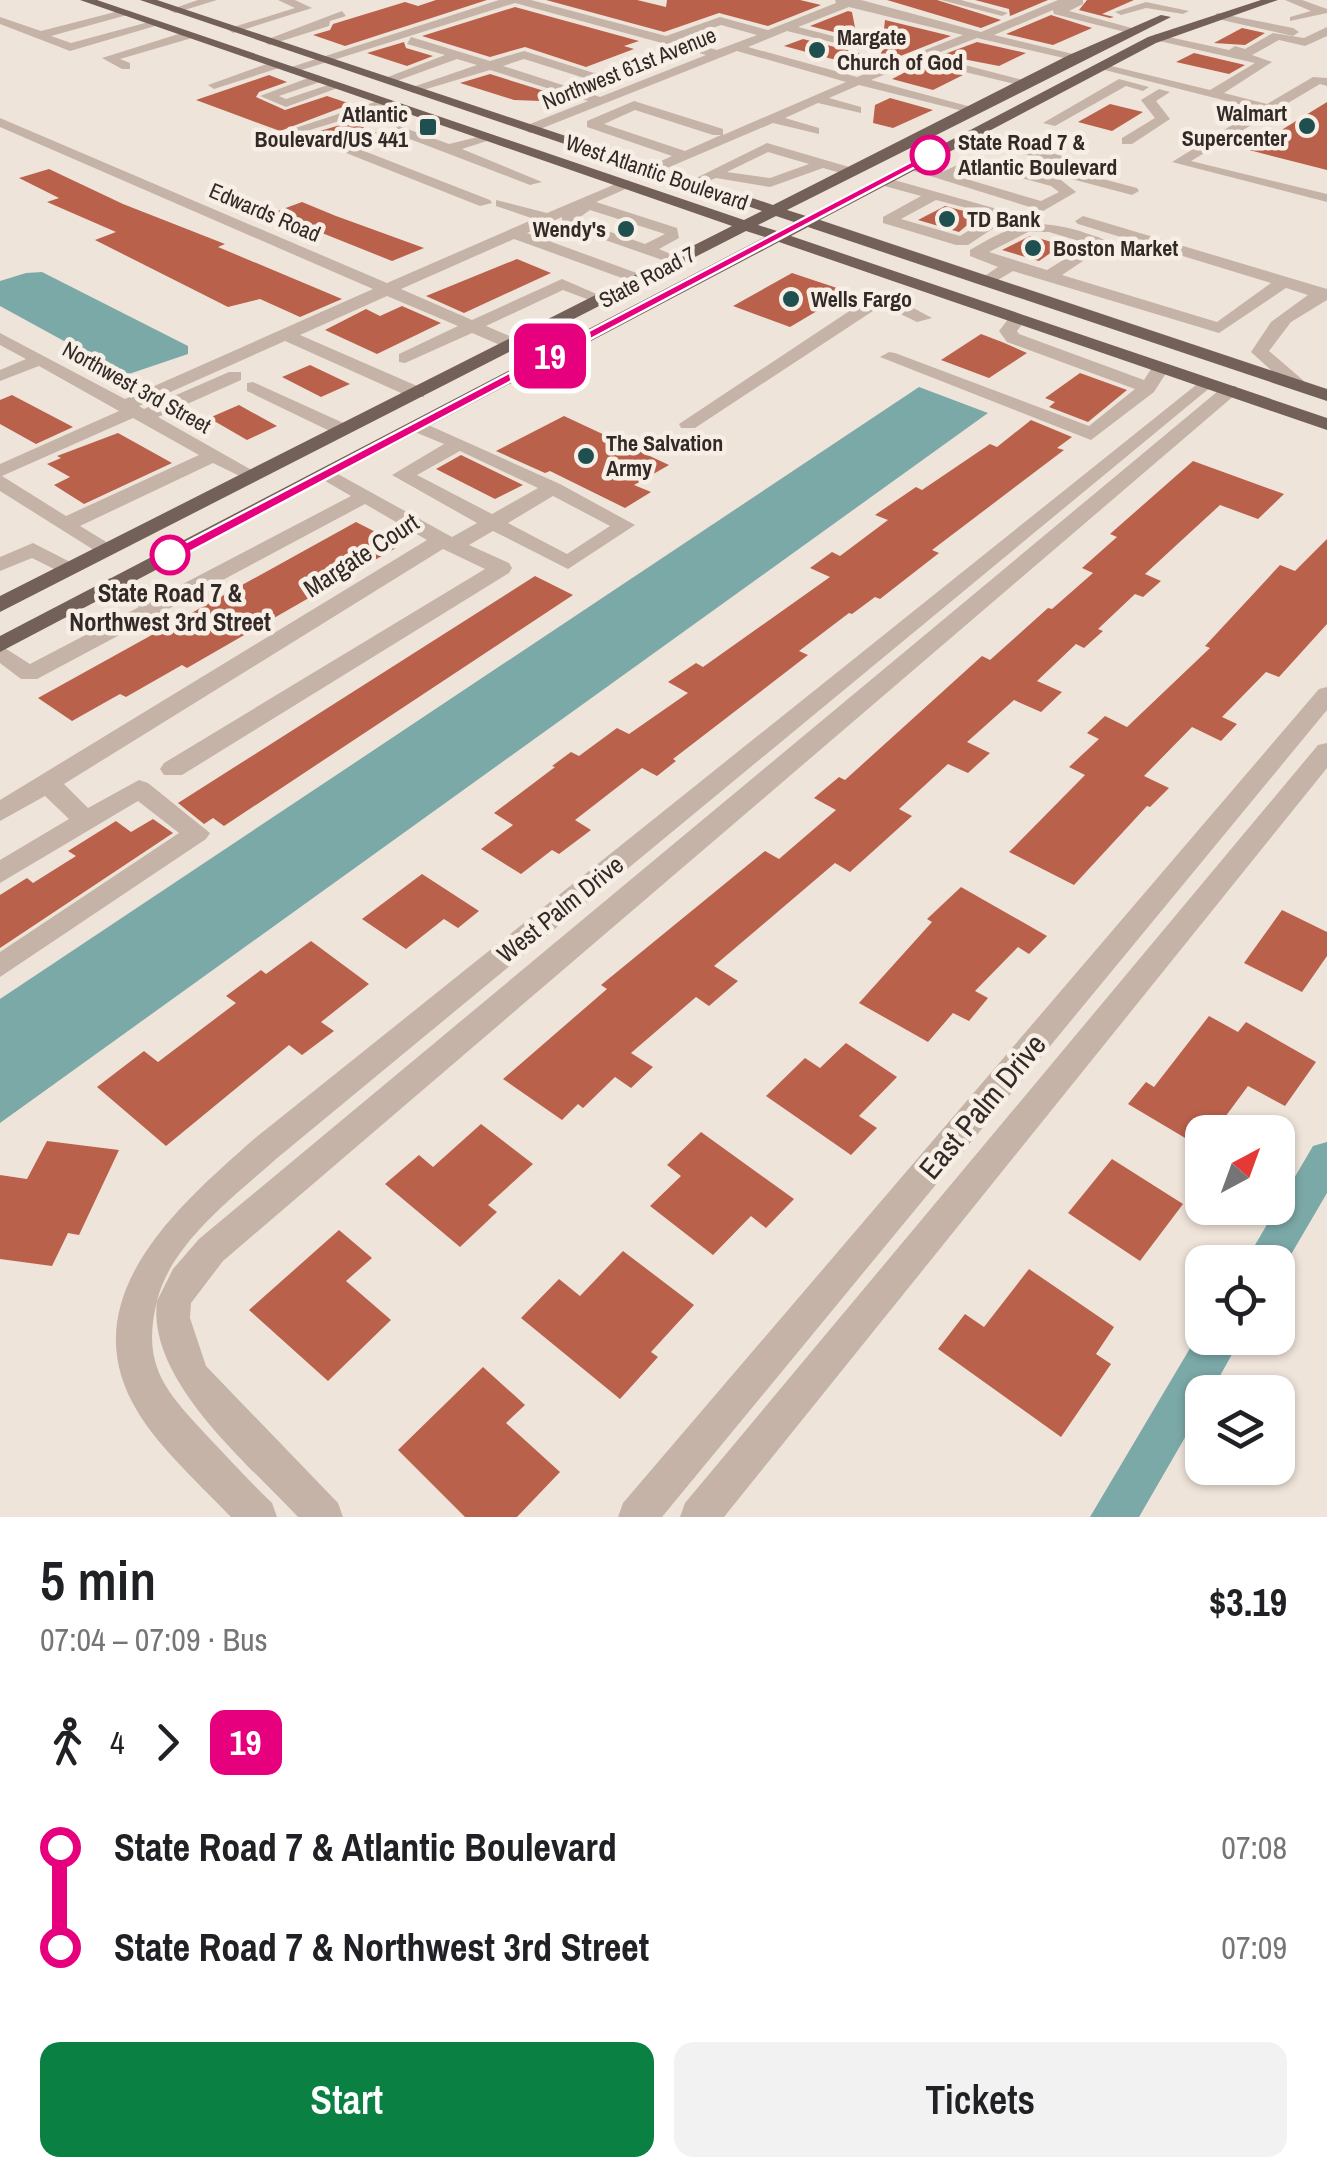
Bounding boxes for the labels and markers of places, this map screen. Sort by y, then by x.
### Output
place label: Margate Church of God [837,22,963,77]
marker: Margate Church of God [806,39,828,61]
place label: Walmart Supercenter [1182,98,1287,153]
place label: Atlantic Boulevard/US 441 [255,99,409,154]
marker: Walmart Supercenter [1296,115,1318,137]
marker: Atlantic Boulevard/US 441 [417,116,439,138]
place label: State Road 7 & Atlantic Boulevard [958,127,1117,182]
marker: State Road 7 & Atlantic Boulevard [911,136,949,174]
place label: TD Bank [967,204,1041,234]
marker: TD Bank [936,208,958,230]
place label: Wendy's [533,214,606,244]
marker: Wendy's [615,218,637,240]
place label: Boston Market [1053,233,1178,263]
marker: Boston Market [1022,237,1044,259]
place label: Wells Fargo [811,284,912,314]
marker: Wells Fargo [780,288,802,310]
place label: The Salvation Army [606,428,723,483]
marker: The Salvation Army [575,445,597,467]
marker: State Road 7 & Northwest 3rd Street [151,536,189,574]
place label: State Road 7 & Northwest 3rd Street [69,576,271,639]

